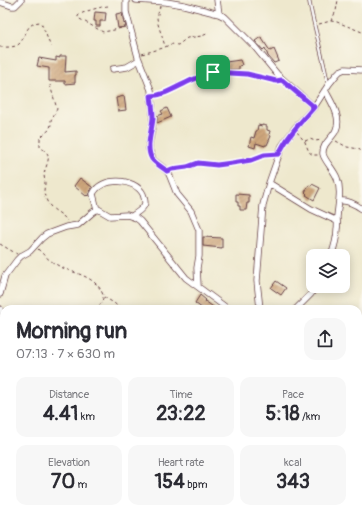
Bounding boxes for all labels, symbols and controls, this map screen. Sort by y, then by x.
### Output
pin [196,55,230,89]
icon: arrive [202,61,224,83]
map controls [306,249,350,293]
button: layers [306,249,350,293]
text: Morning run [16,317,127,345]
button: share [304,318,346,360]
text: 07:13 · 7 × 630 m [16,346,115,362]
text: Distance [49,388,89,401]
text: Time [170,388,193,401]
text: Pace [282,388,304,401]
text: 4.41 [43,401,78,426]
text: 23:22 [156,401,206,426]
text: 5:18 [266,401,300,426]
text: km [78,410,95,423]
text: /km [300,410,320,423]
text: Elevation [48,456,90,469]
text: Heart rate [158,456,204,469]
text: kcal [284,456,302,469]
text: 70 [51,469,75,494]
text: 154 [154,469,185,494]
text: 343 [276,469,310,494]
text: m [75,478,87,491]
text: bpm [185,478,208,491]

